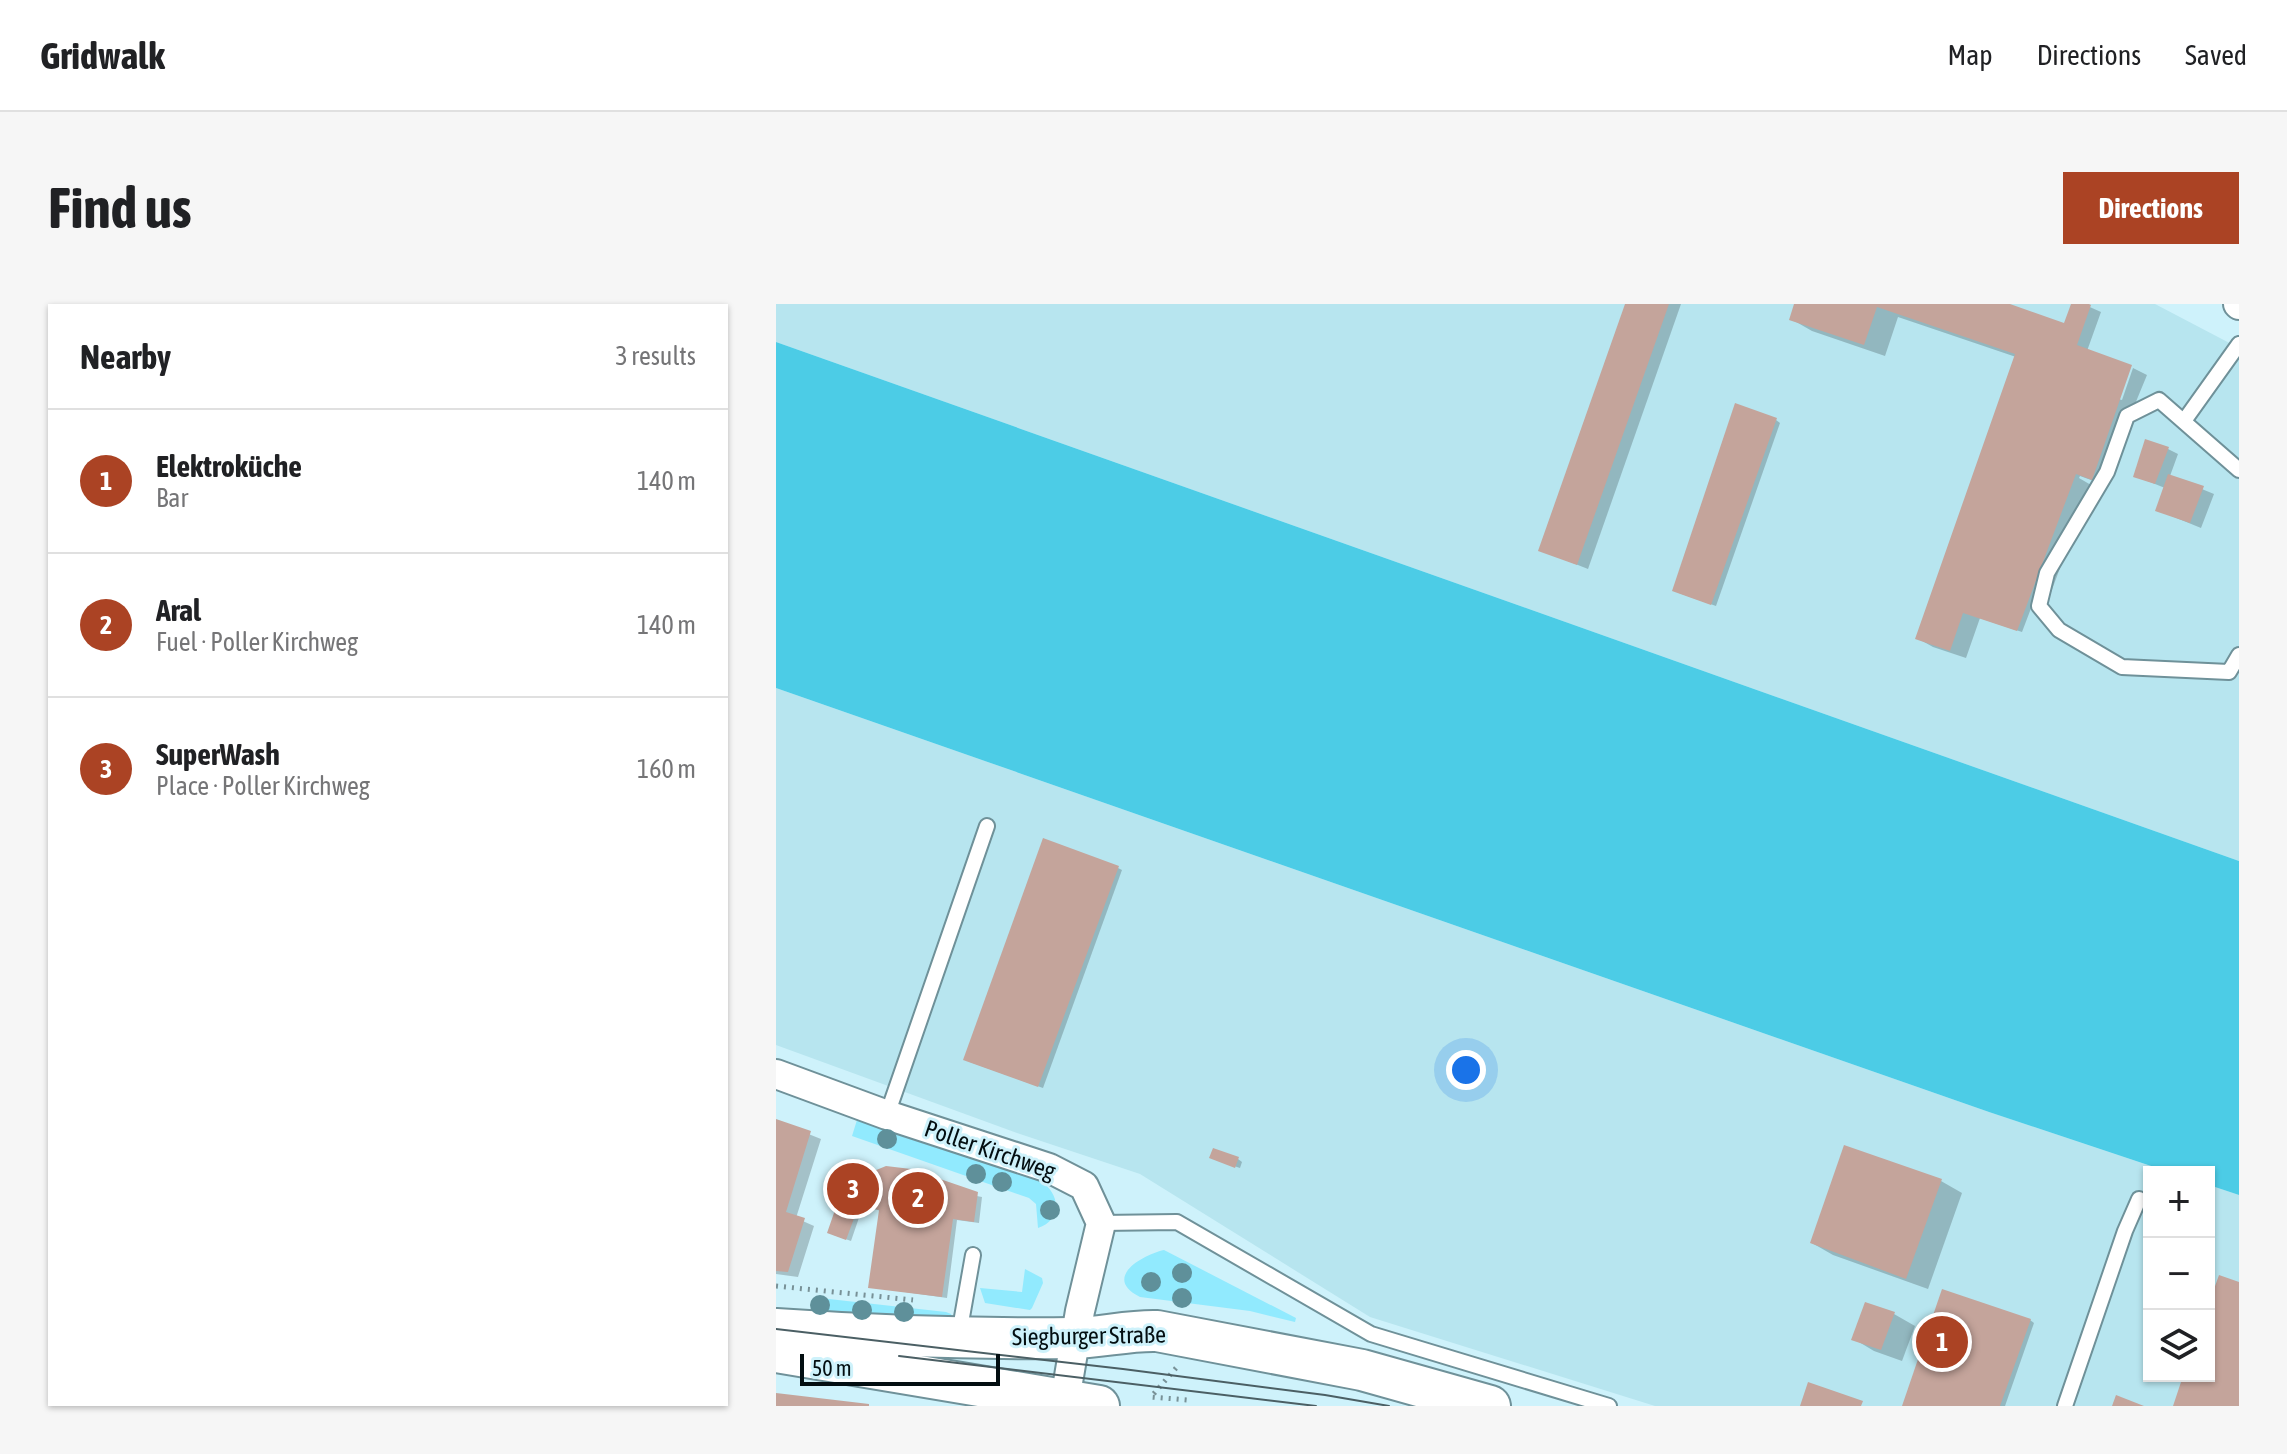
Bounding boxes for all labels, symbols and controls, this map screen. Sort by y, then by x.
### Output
text: Gridwalk [40,34,165,77]
text: Map [1948,39,1993,71]
text: Directions [2037,39,2141,71]
text: Saved [2185,39,2247,71]
button: Directions [2063,172,2239,244]
text: Find us [48,176,192,240]
text: Nearby [80,337,171,376]
text: 3 results [615,341,696,371]
text: Elektroküche [156,449,302,483]
text: 1 [100,466,112,496]
text: 140 m [637,466,696,496]
text: Bar [156,483,188,513]
text: Aral [156,593,201,627]
text: 2 [100,610,112,640]
text: 140 m [637,610,696,640]
text: Fuel · Poller Kirchweg [156,627,358,657]
text: SuperWash [156,737,280,771]
text: 3 [100,754,112,784]
text: 160 m [637,754,696,784]
text: Place · Poller Kirchweg [156,771,370,801]
your location [1446,1050,1486,1090]
street label: Poller Kirchweg [921,1115,1060,1185]
pin: 3 [827,1159,879,1219]
map controls [2143,1166,2215,1382]
button: + [2143,1166,2215,1238]
pin: 2 [892,1168,944,1228]
button: − [2143,1238,2215,1310]
button: layers [2143,1310,2215,1382]
pin: 1 [1916,1312,1968,1372]
street label: Siegburger Straße [1012,1321,1166,1350]
scale bar [800,1350,1000,1386]
text: 50 m [812,1355,852,1381]

